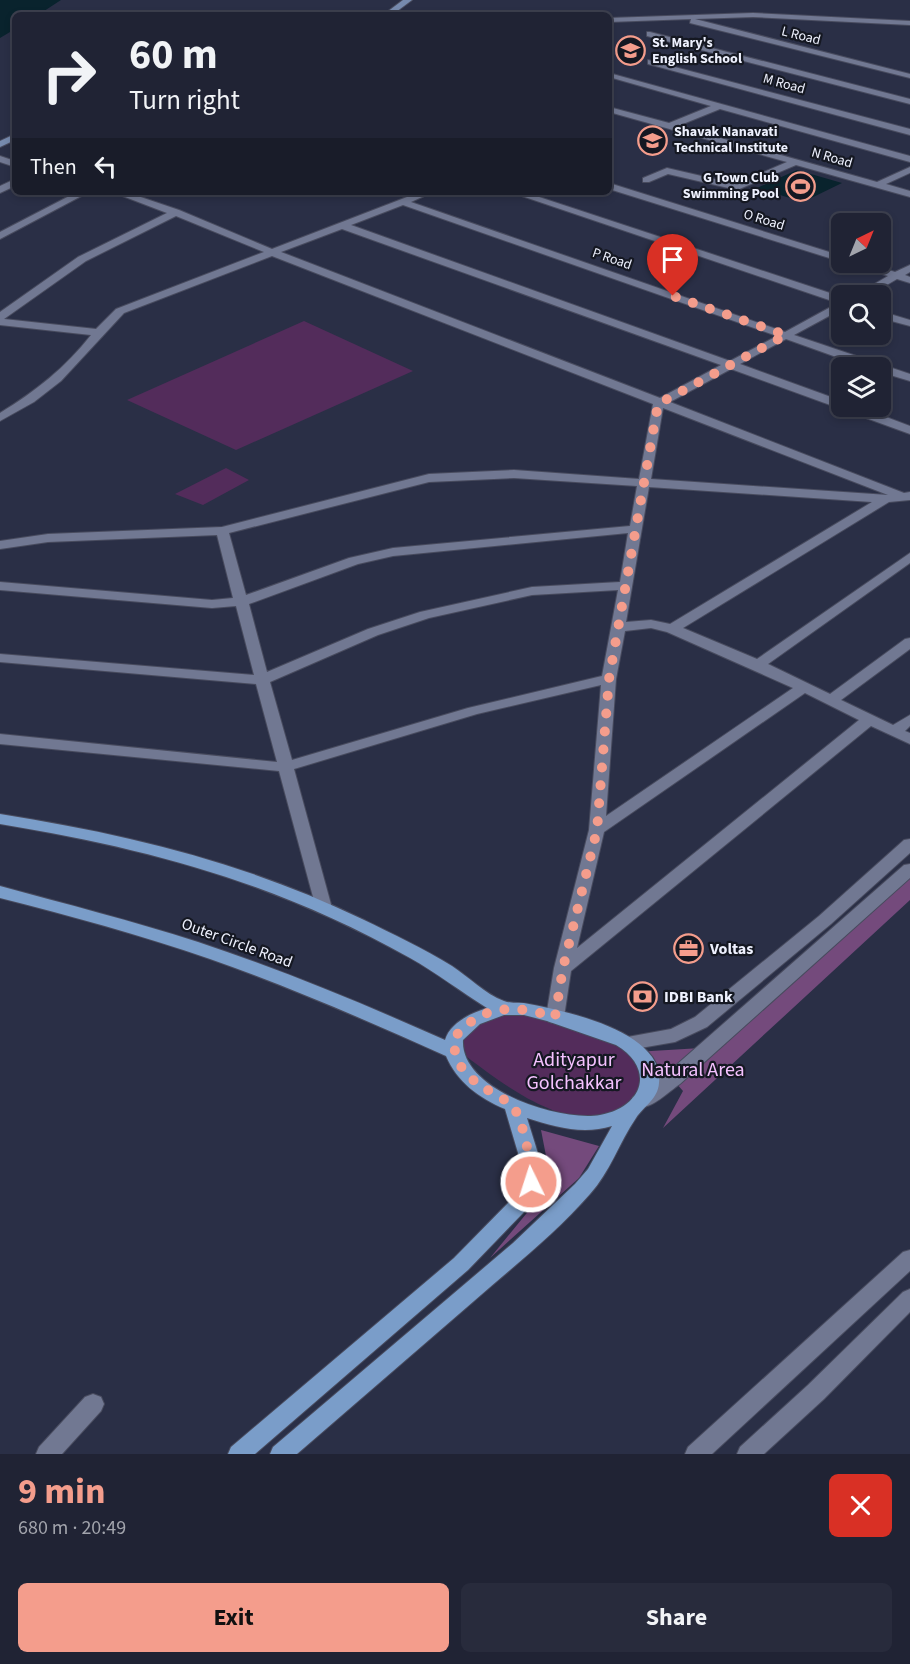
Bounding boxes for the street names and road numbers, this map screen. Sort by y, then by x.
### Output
street label: L Road [779,22,823,50]
street label: M Road [761,69,807,99]
street label: N Road [809,143,855,173]
street label: O Road [741,204,787,236]
street label: P Road [589,243,635,275]
street label: Outer Circle Road [178,913,296,973]

